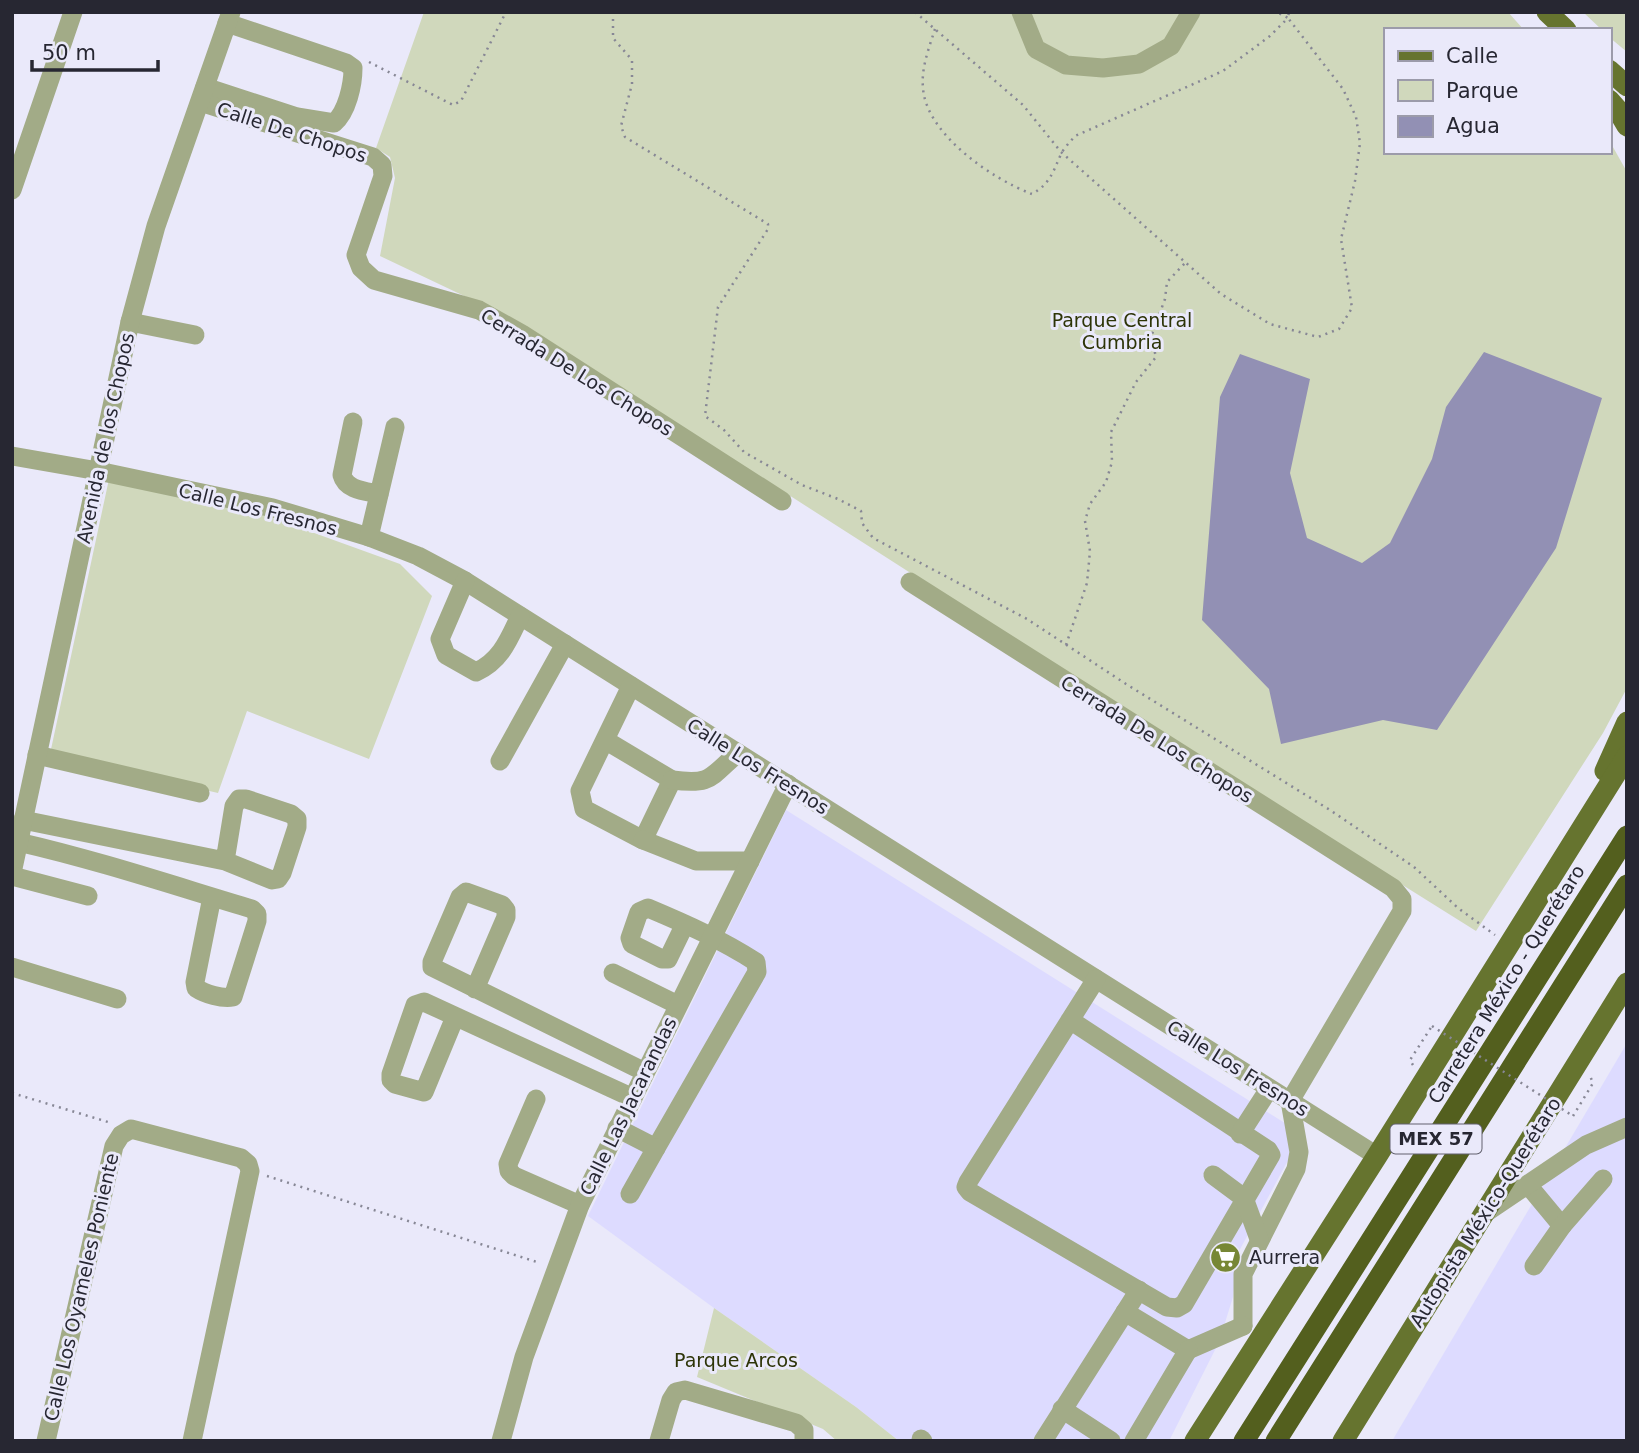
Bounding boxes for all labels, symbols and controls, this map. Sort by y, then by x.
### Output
scale bar [32,28,158,72]
legend [1384,28,1611,154]
text: 50 m [42,41,96,65]
text: Calle [1446,44,1498,68]
text: Parque [1446,79,1518,103]
street label: Calle De Chopos [214,97,370,167]
text: Agua [1446,114,1500,138]
street label: Cerrada De Los Chopos [477,304,677,440]
park label: Parque Central Cumbria [1052,309,1192,353]
street label: Avenida de los Chopos [72,331,138,545]
street label: Calle Los Fresnos [176,479,340,539]
street label: Cerrada De Los Chopos [1057,671,1257,807]
street label: Calle Los Fresnos [683,713,833,819]
street label: Carretera México - Querétaro [1423,861,1589,1107]
street label: Calle Las Jacarandas [575,1013,681,1199]
street label: Calle Los Fresnos [1163,1015,1313,1121]
street label: Autopista México-Querétaro [1405,1093,1565,1331]
road number: MEX 57 [1390,1124,1482,1154]
street label: Calle Los Oyameles Poniente [39,1151,123,1423]
supermarket icon: Aurrera [1209,1240,1243,1274]
place label: Aurrera [1249,1246,1320,1268]
park label: Parque Arcos [674,1349,798,1371]

